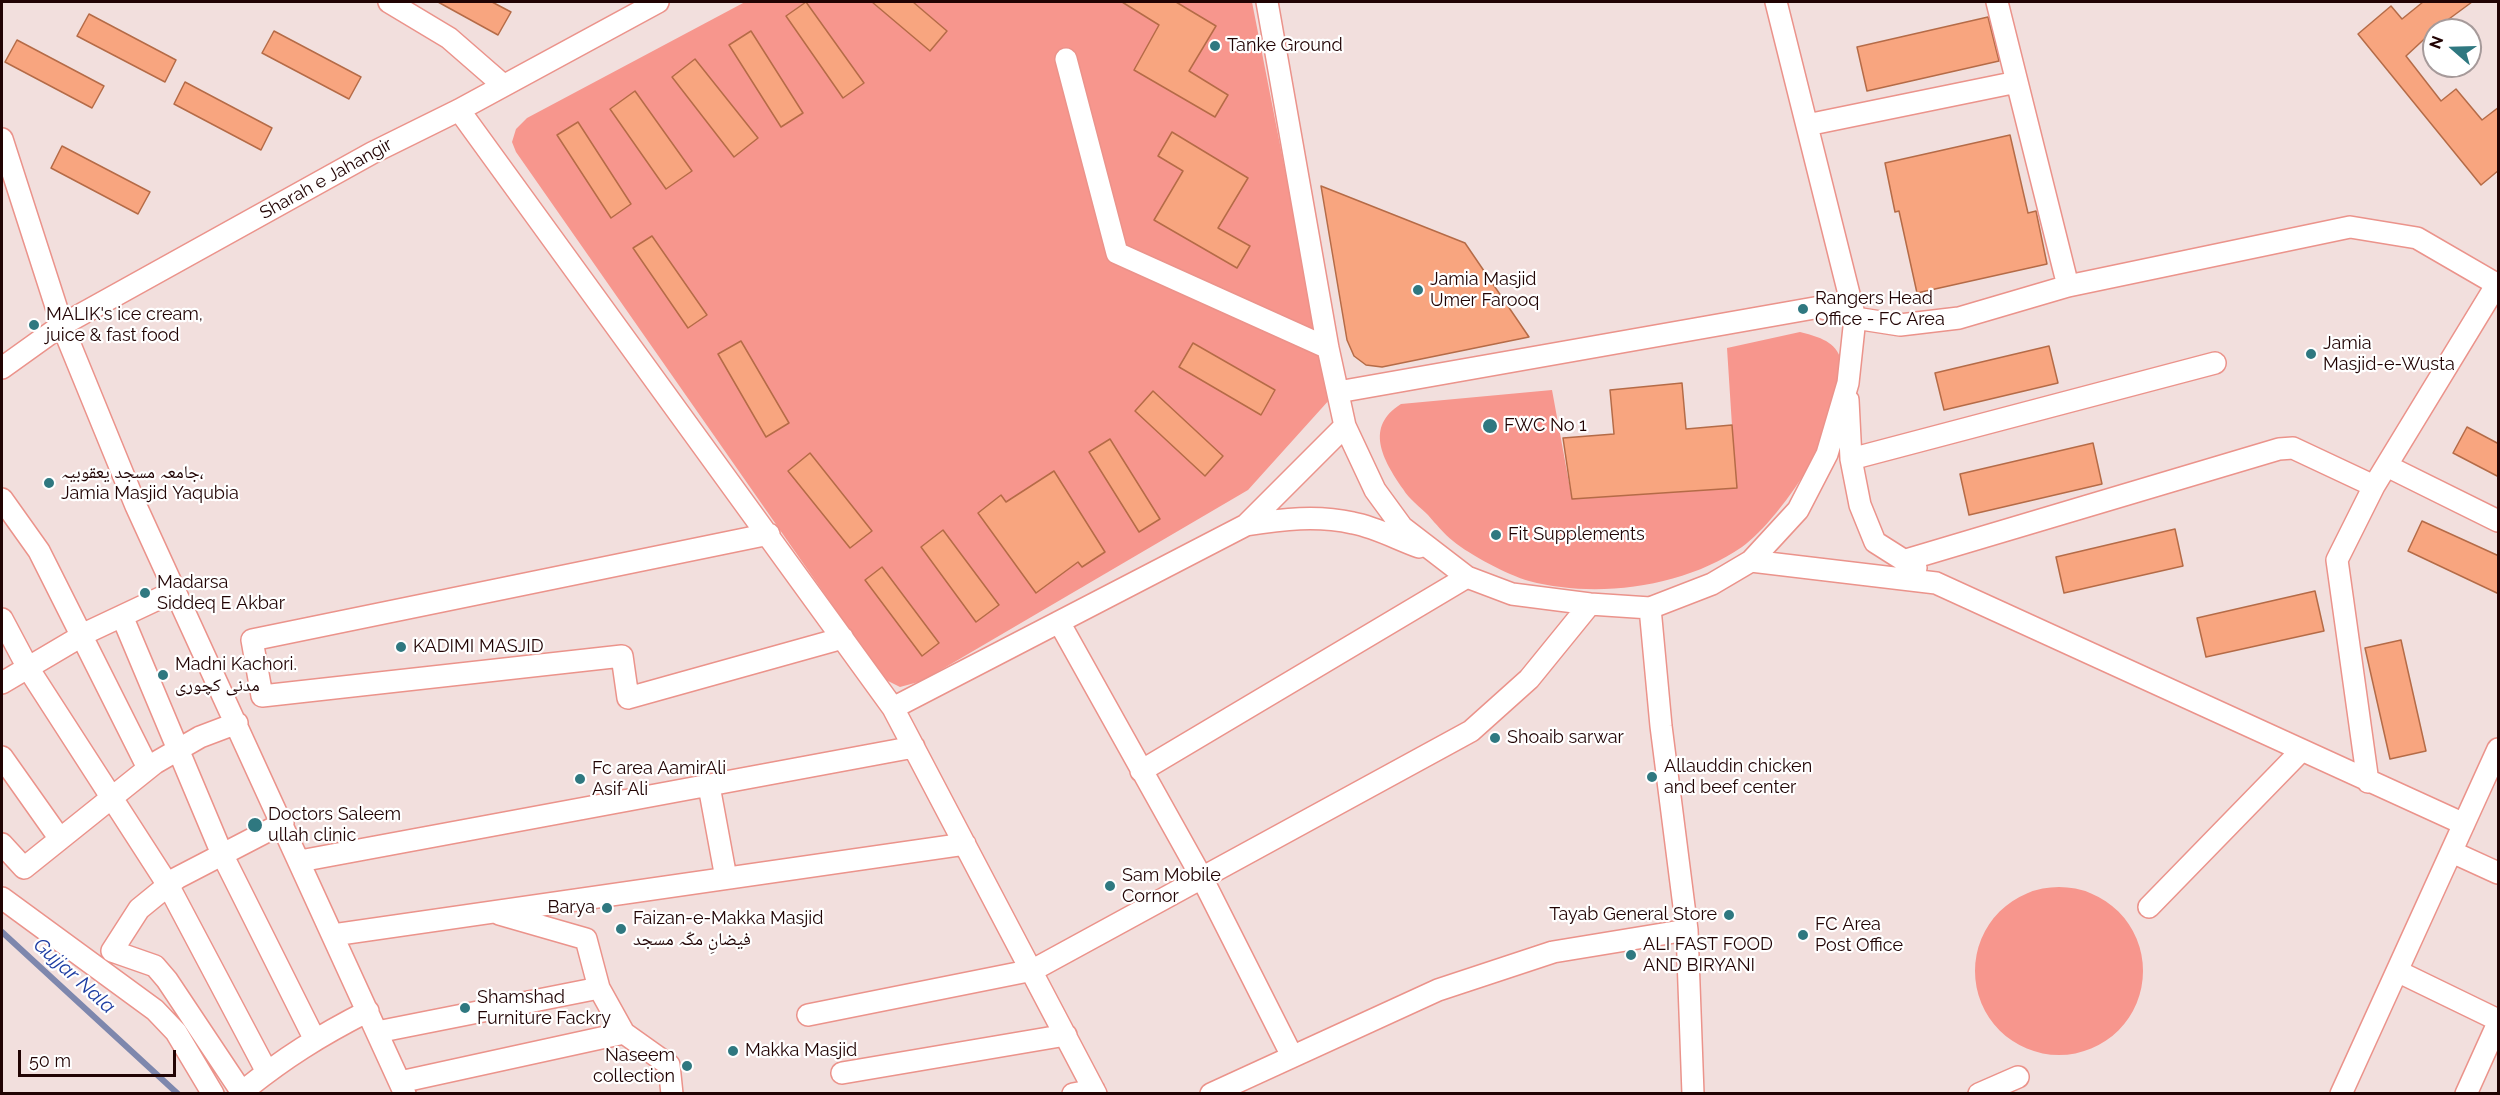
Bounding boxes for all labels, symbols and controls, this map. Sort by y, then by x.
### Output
north arrow [2422,18,2482,78]
text: N [2425,33,2448,51]
place label: Tanke Ground [1227,35,1343,57]
marker: Tanke Ground [1208,39,1222,53]
street label: Sharah e Jahangir [256,134,396,224]
place label: Jamia Masjid Umer Farooq [1430,269,1539,312]
marker: Jamia Masjid Umer Farooq [1411,283,1425,297]
place label: Rangers Head Office - FC Area [1815,288,1945,330]
marker: Rangers Head Office - FC Area [1796,302,1810,316]
place label: MALIK's ice cream, juice & fast food [46,304,203,346]
marker: MALIK's ice cream, juice & fast food [27,318,41,332]
place label: Jamia Masjid-e-Wusta [2323,333,2455,376]
marker: Jamia Masjid-e-Wusta [2304,347,2318,361]
place label: FWC No 1 [1504,415,1587,437]
marker: FWC No 1 [1481,417,1499,435]
place label: جامعہ مسجد یعقوبیہ، Jamia Masjid Yaqubia [61,462,239,504]
marker: جامعہ مسجد یعقوبیہ، Jamia Masjid Yaqubia [42,476,56,490]
place label: Fit Supplements [1508,524,1645,546]
marker: Fit Supplements [1489,528,1503,542]
place label: Madarsa Siddeq E Akbar [157,572,285,614]
marker: Madarsa Siddeq E Akbar [138,586,152,600]
place label: KADIMI MASJID [413,636,544,658]
marker: KADIMI MASJID [394,640,408,654]
place label: Madni Kachori. مدنی کچوری [175,654,297,696]
marker: Madni Kachori. مدنی کچوری [156,668,170,682]
place label: Shoaib sarwar [1507,727,1624,749]
marker: Shoaib sarwar [1488,731,1502,745]
place label: Allauddin chicken and beef center [1664,756,1812,798]
place label: Fc area AamirAli Asif Ali [592,758,726,800]
marker: Allauddin chicken and beef center [1645,770,1659,784]
marker: Fc area AamirAli Asif Ali [573,772,587,786]
place label: Doctors Saleem ullah clinic [268,804,401,846]
marker: Doctors Saleem ullah clinic [246,816,264,834]
place label: Sam Mobile Cornor [1122,865,1221,908]
marker: Sam Mobile Cornor [1103,879,1117,893]
place label: Barya [548,897,595,919]
marker: Barya [600,901,614,915]
place label: Tayab General Store [1549,904,1717,926]
place label: Faizan-e-Makka Masjid فیضانِ مکّہ مسجد [633,908,823,950]
marker: Tayab General Store [1722,908,1736,922]
place label: FC Area Post Office [1815,914,1903,956]
marker: Faizan-e-Makka Masjid فیضانِ مکّہ مسجد [614,922,628,936]
marker: FC Area Post Office [1796,928,1810,942]
water label: Gujjar Nala [28,933,120,1019]
place label: ALI FAST FOOD AND BIRYANI [1643,934,1773,976]
marker: ALI FAST FOOD AND BIRYANI [1624,948,1638,962]
place label: Shamshad Furniture Fackry [477,987,611,1030]
marker: Shamshad Furniture Fackry [458,1001,472,1015]
scale bar [21,1038,178,1076]
place label: Makka Masjid [745,1040,857,1062]
marker: Makka Masjid [726,1044,740,1058]
place label: Naseem collection [593,1045,675,1088]
text: 50 m [29,1050,71,1071]
marker: Naseem collection [680,1059,694,1073]

